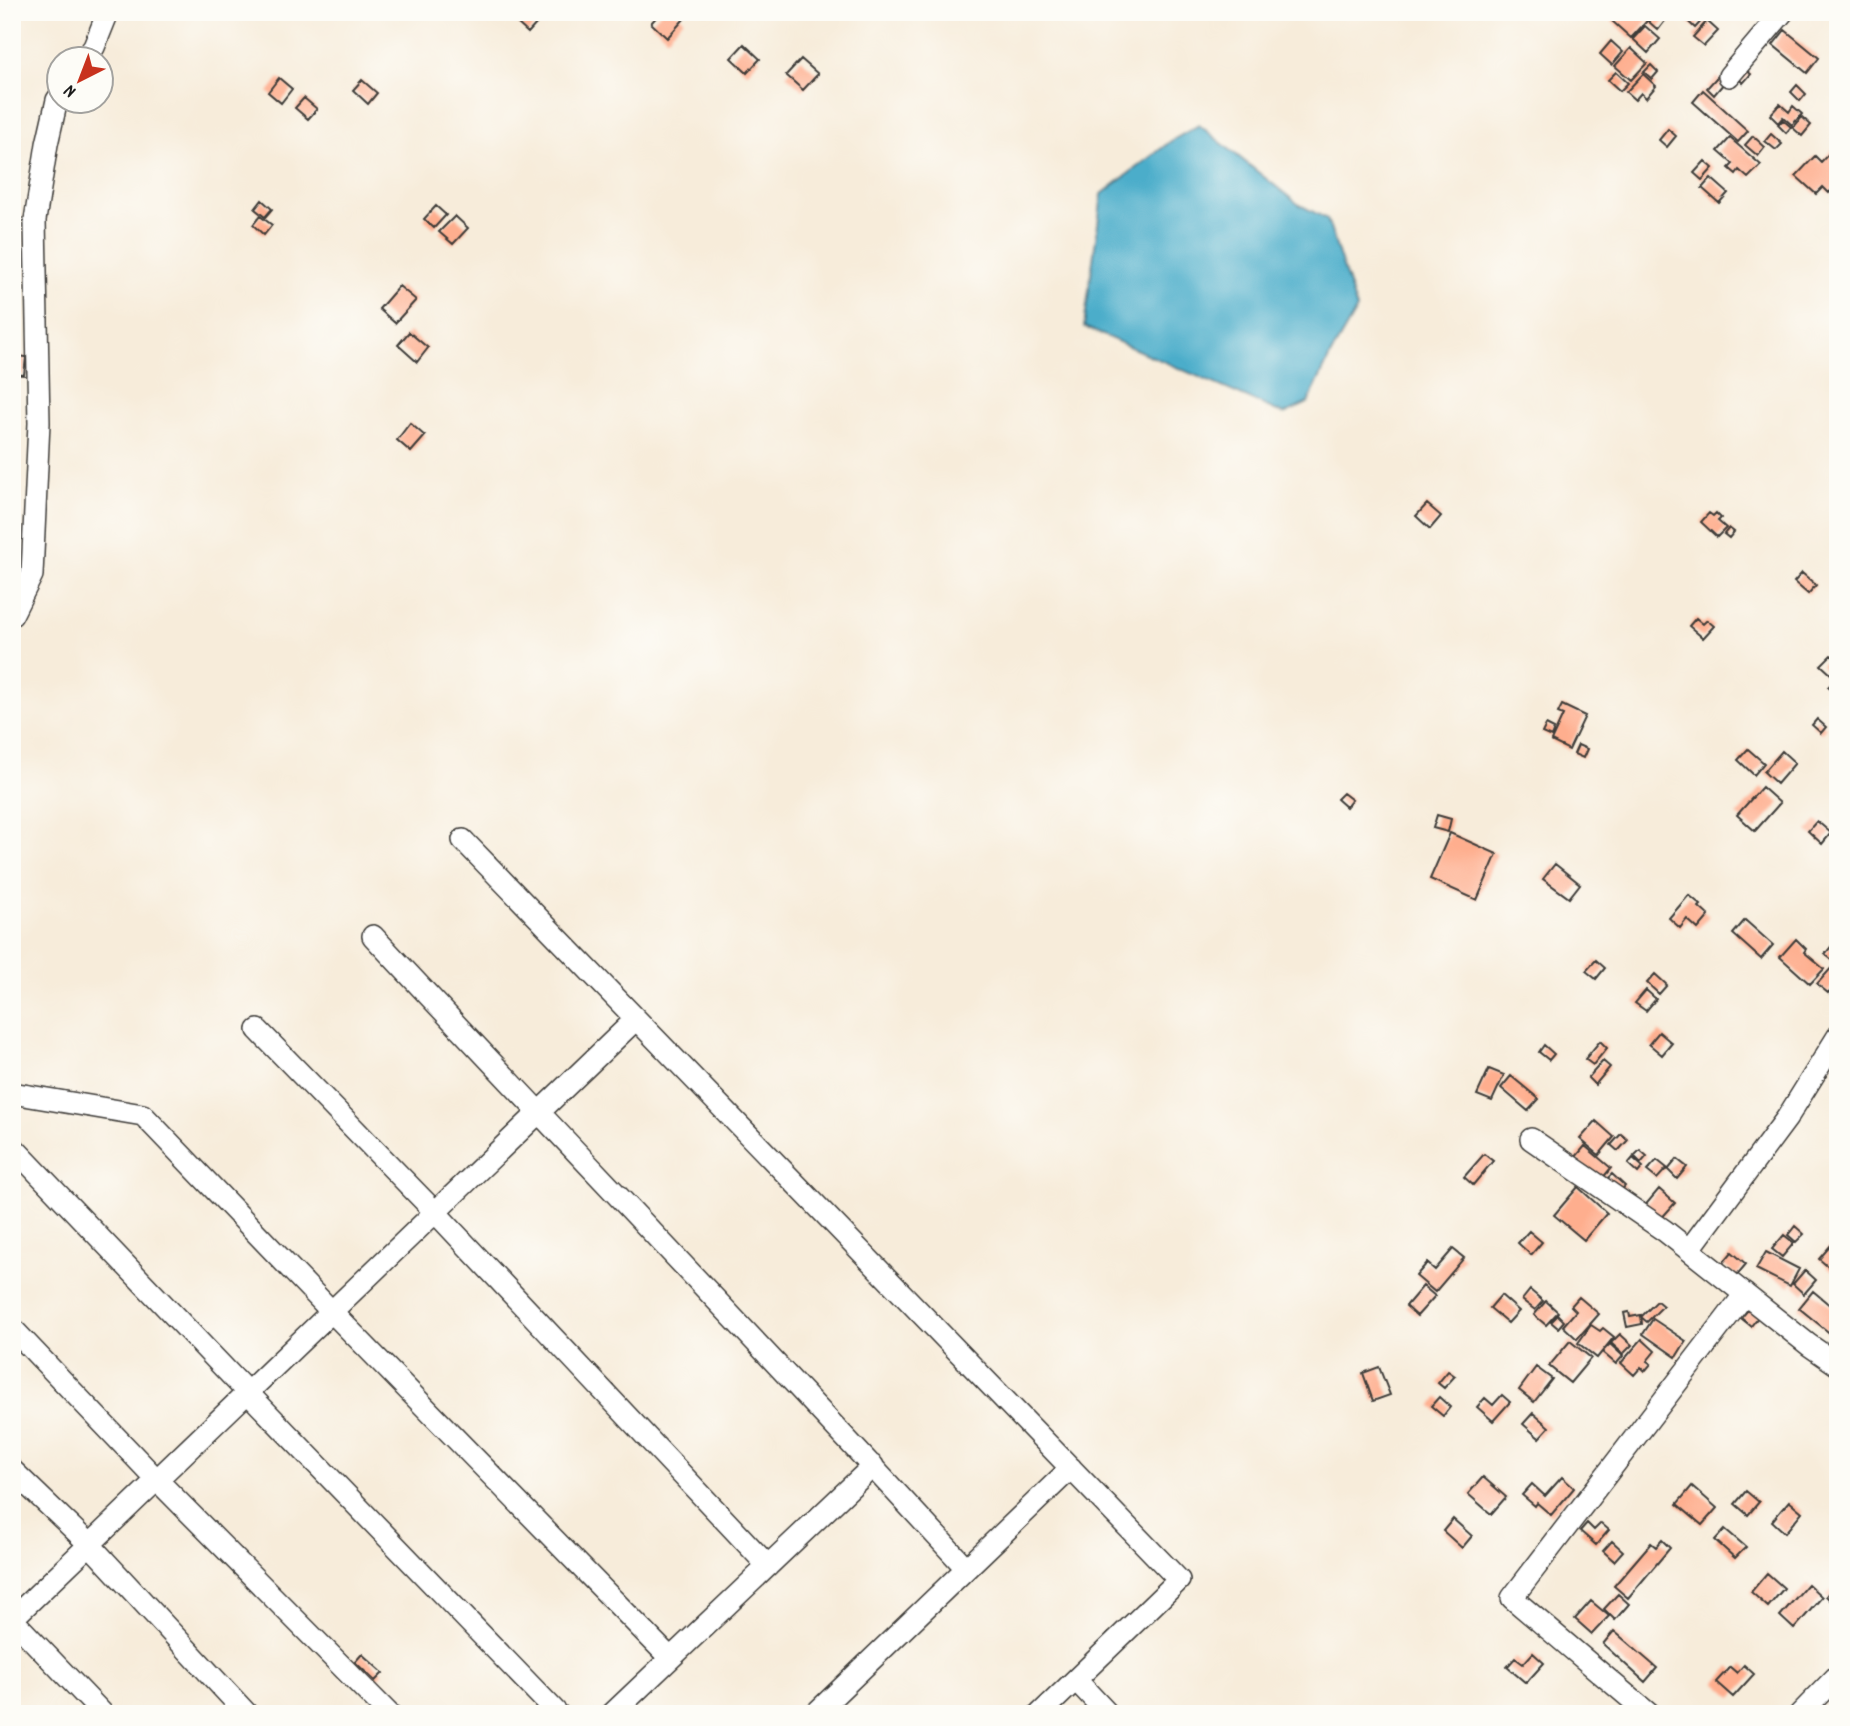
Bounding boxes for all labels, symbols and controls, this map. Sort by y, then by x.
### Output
north arrow [46,46,116,116]
text: N [58,77,83,103]

